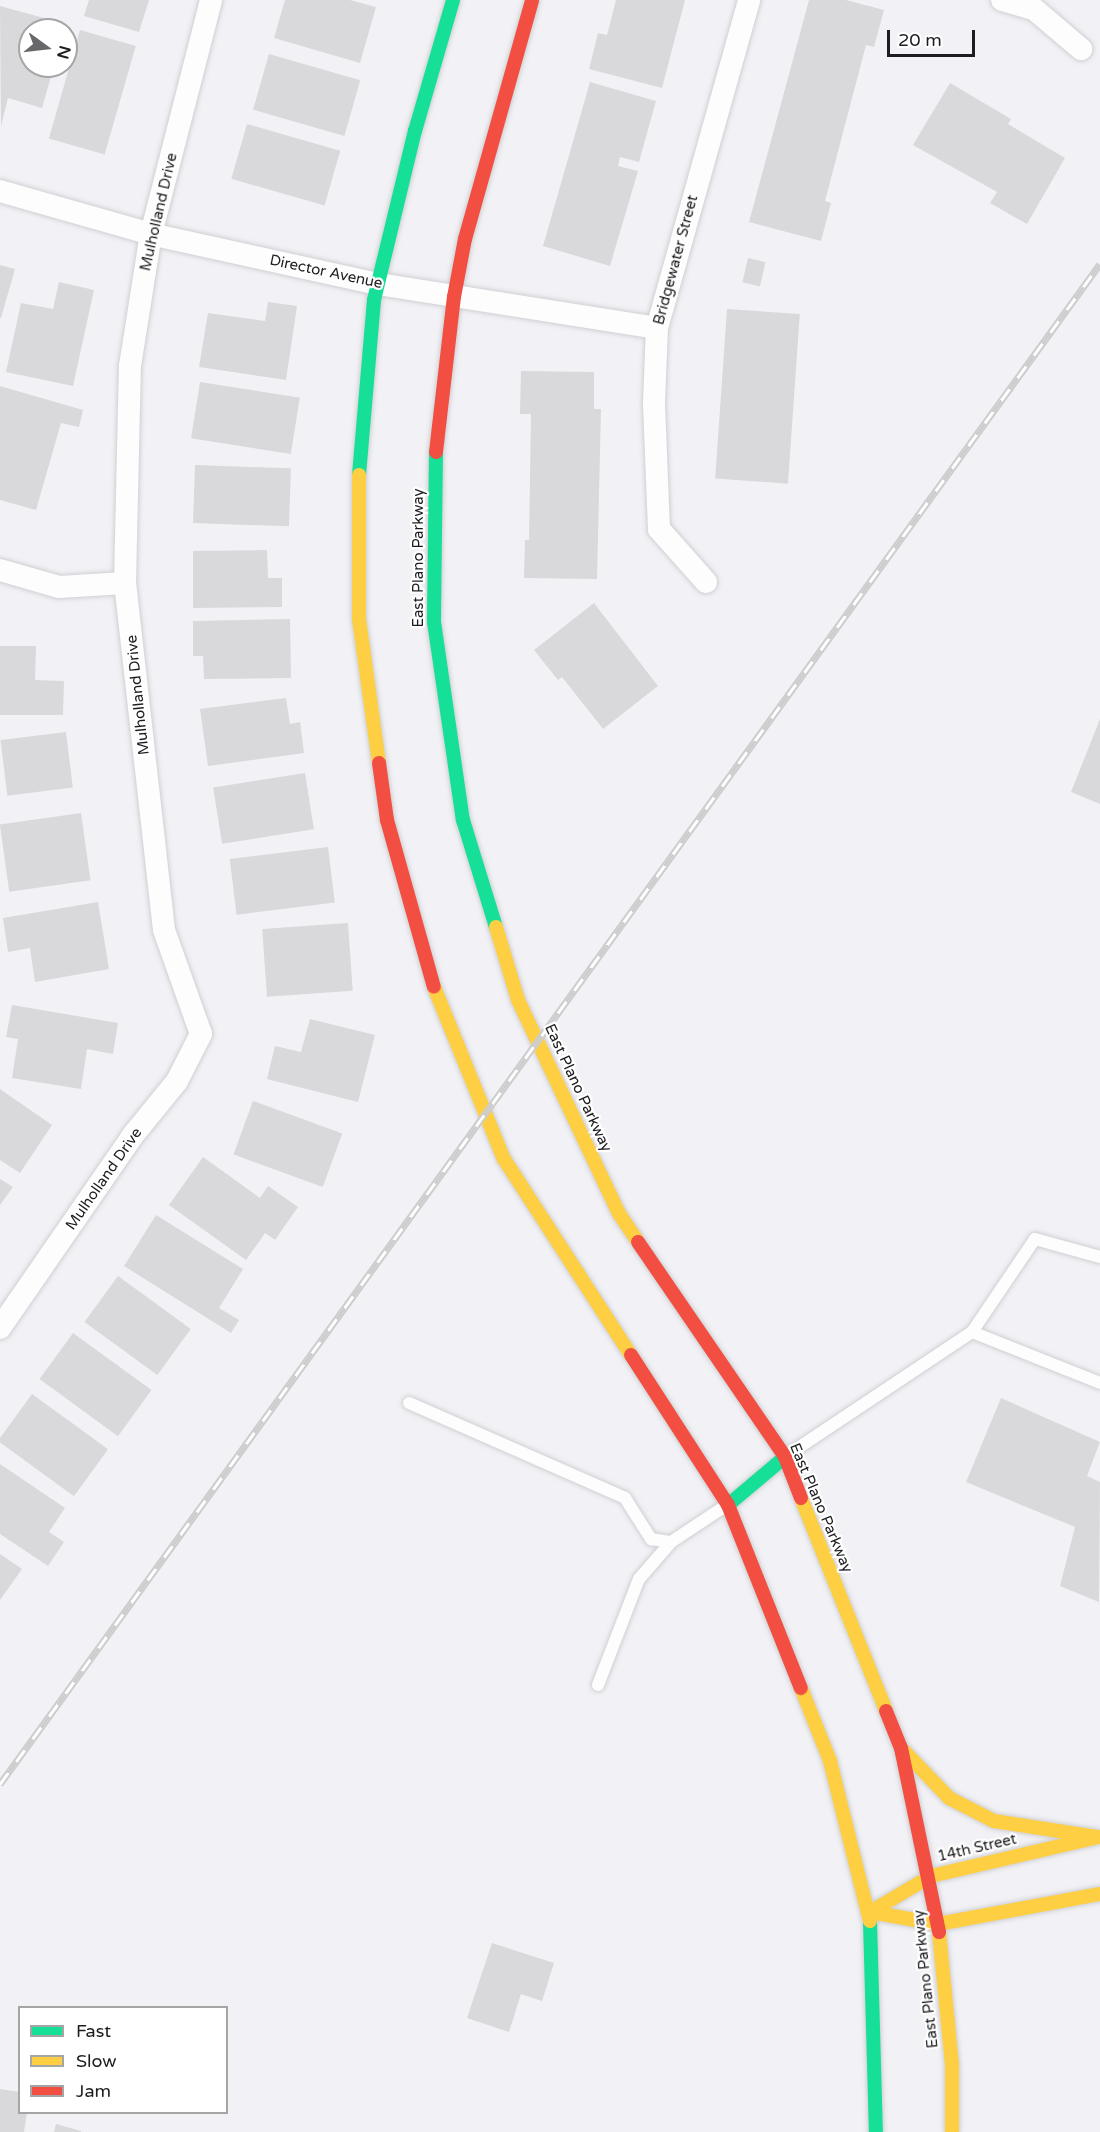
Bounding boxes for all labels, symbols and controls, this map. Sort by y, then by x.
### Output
north arrow [18,18,78,78]
scale bar [890,18,978,56]
text: 20 m [898,29,942,51]
text: N [52,43,75,61]
street label: Mulholland Drive [137,151,181,273]
street label: Bridgewater Street [650,193,702,327]
street label: Director Avenue [268,251,384,293]
street label: East Plano Parkway [410,488,428,628]
street label: Mulholland Drive [123,634,153,756]
street label: East Plano Parkway [540,1021,616,1155]
street label: Mulholland Drive [62,1124,146,1234]
street label: East Plano Parkway [786,1440,856,1576]
street label: 14th Street [936,1830,1018,1866]
street label: East Plano Parkway [910,1909,942,2049]
legend [18,2006,228,2114]
text: Fast [76,2020,111,2042]
text: Slow [76,2050,117,2072]
text: Jam [76,2080,111,2102]

